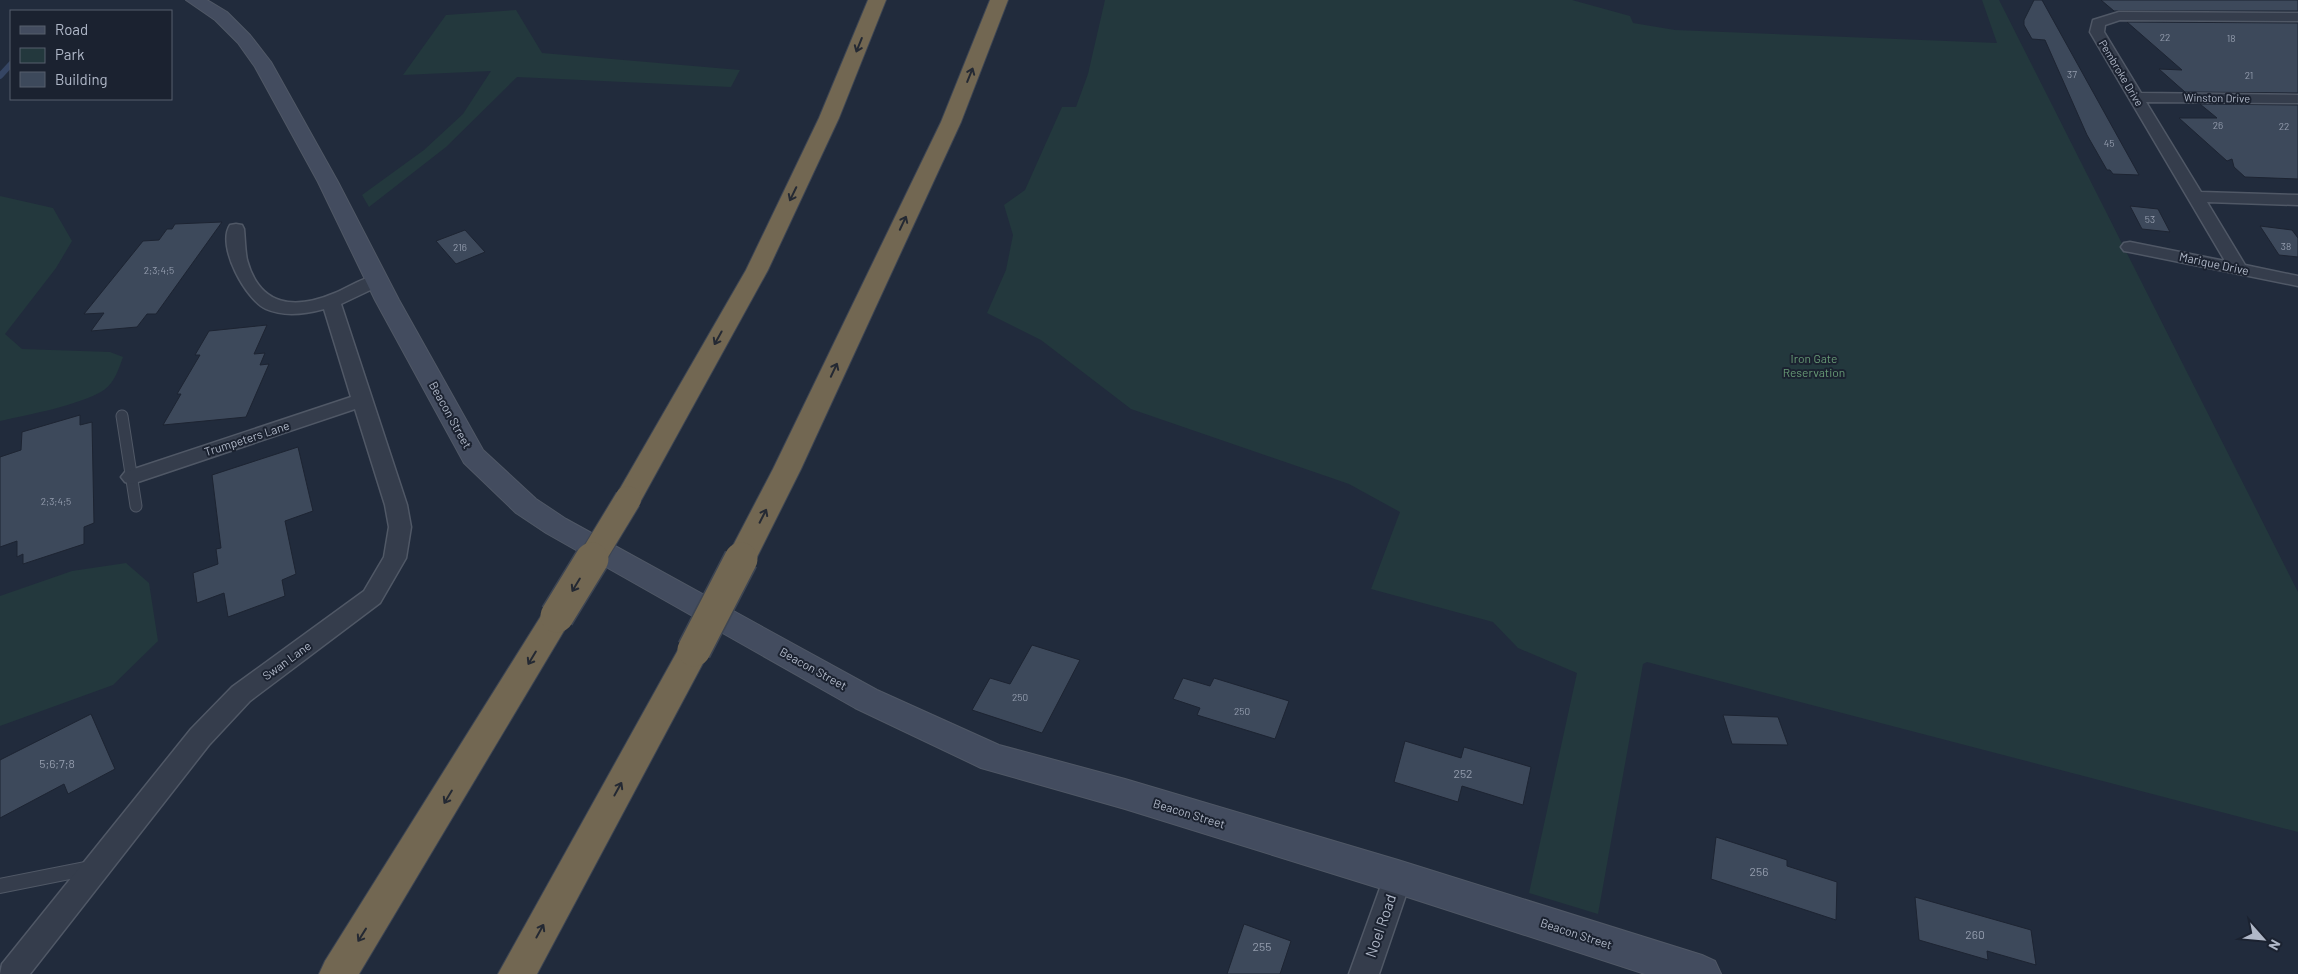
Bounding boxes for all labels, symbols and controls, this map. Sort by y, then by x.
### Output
legend [10,10,172,100]
text: Road [55,20,88,38]
house number: 22 [2160,31,2170,43]
house number: 18 [2227,32,2235,44]
one-way arrow [853,37,863,52]
street label: Pembroke Drive [2097,37,2146,108]
text: Park [55,45,85,63]
one-way arrow [966,68,975,83]
house number: 37 [2067,68,2077,80]
house number: 21 [2245,69,2253,81]
text: Building [55,70,108,88]
street label: Winston Drive [2184,90,2250,105]
house number: 26 [2213,119,2223,131]
house number: 22 [2279,120,2289,132]
house number: 45 [2104,137,2114,149]
one-way arrow [788,186,797,201]
house number: 53 [2145,213,2155,225]
one-way arrow [899,216,909,231]
house number: 38 [2281,240,2291,252]
house number: 216 [453,241,467,253]
street label: Marique Drive [2178,249,2250,277]
house number: 2;3;4;5 [144,264,174,276]
one-way arrow [713,330,722,345]
park label: Iron Gate Reservation [1783,351,1845,379]
one-way arrow [830,363,839,378]
street label: Beacon Street [427,379,475,450]
street label: Trumpeters Lane [202,418,291,458]
house number: 2;3;4;5 [41,495,71,507]
one-way arrow [759,509,768,524]
one-way arrow [570,578,580,592]
street label: Swan Lane [260,638,313,682]
street label: Beacon Street [778,644,849,692]
one-way arrow [527,650,537,664]
house number: 250 [1012,691,1028,703]
house number: 250 [1234,705,1250,717]
house number: 5;6;7;8 [39,756,75,770]
house number: 252 [1453,766,1473,780]
one-way arrow [613,781,623,796]
one-way arrow [442,789,452,803]
street label: Beacon Street [1152,795,1227,831]
house number: 256 [1750,864,1768,878]
street label: Noel Road [1361,892,1399,960]
north arrow [2238,914,2288,964]
street label: Beacon Street [1539,915,1614,951]
one-way arrow [535,924,545,939]
one-way arrow [357,927,367,941]
house number: 260 [1965,927,1985,941]
text: N [2265,937,2285,953]
house number: 255 [1253,939,1271,953]

